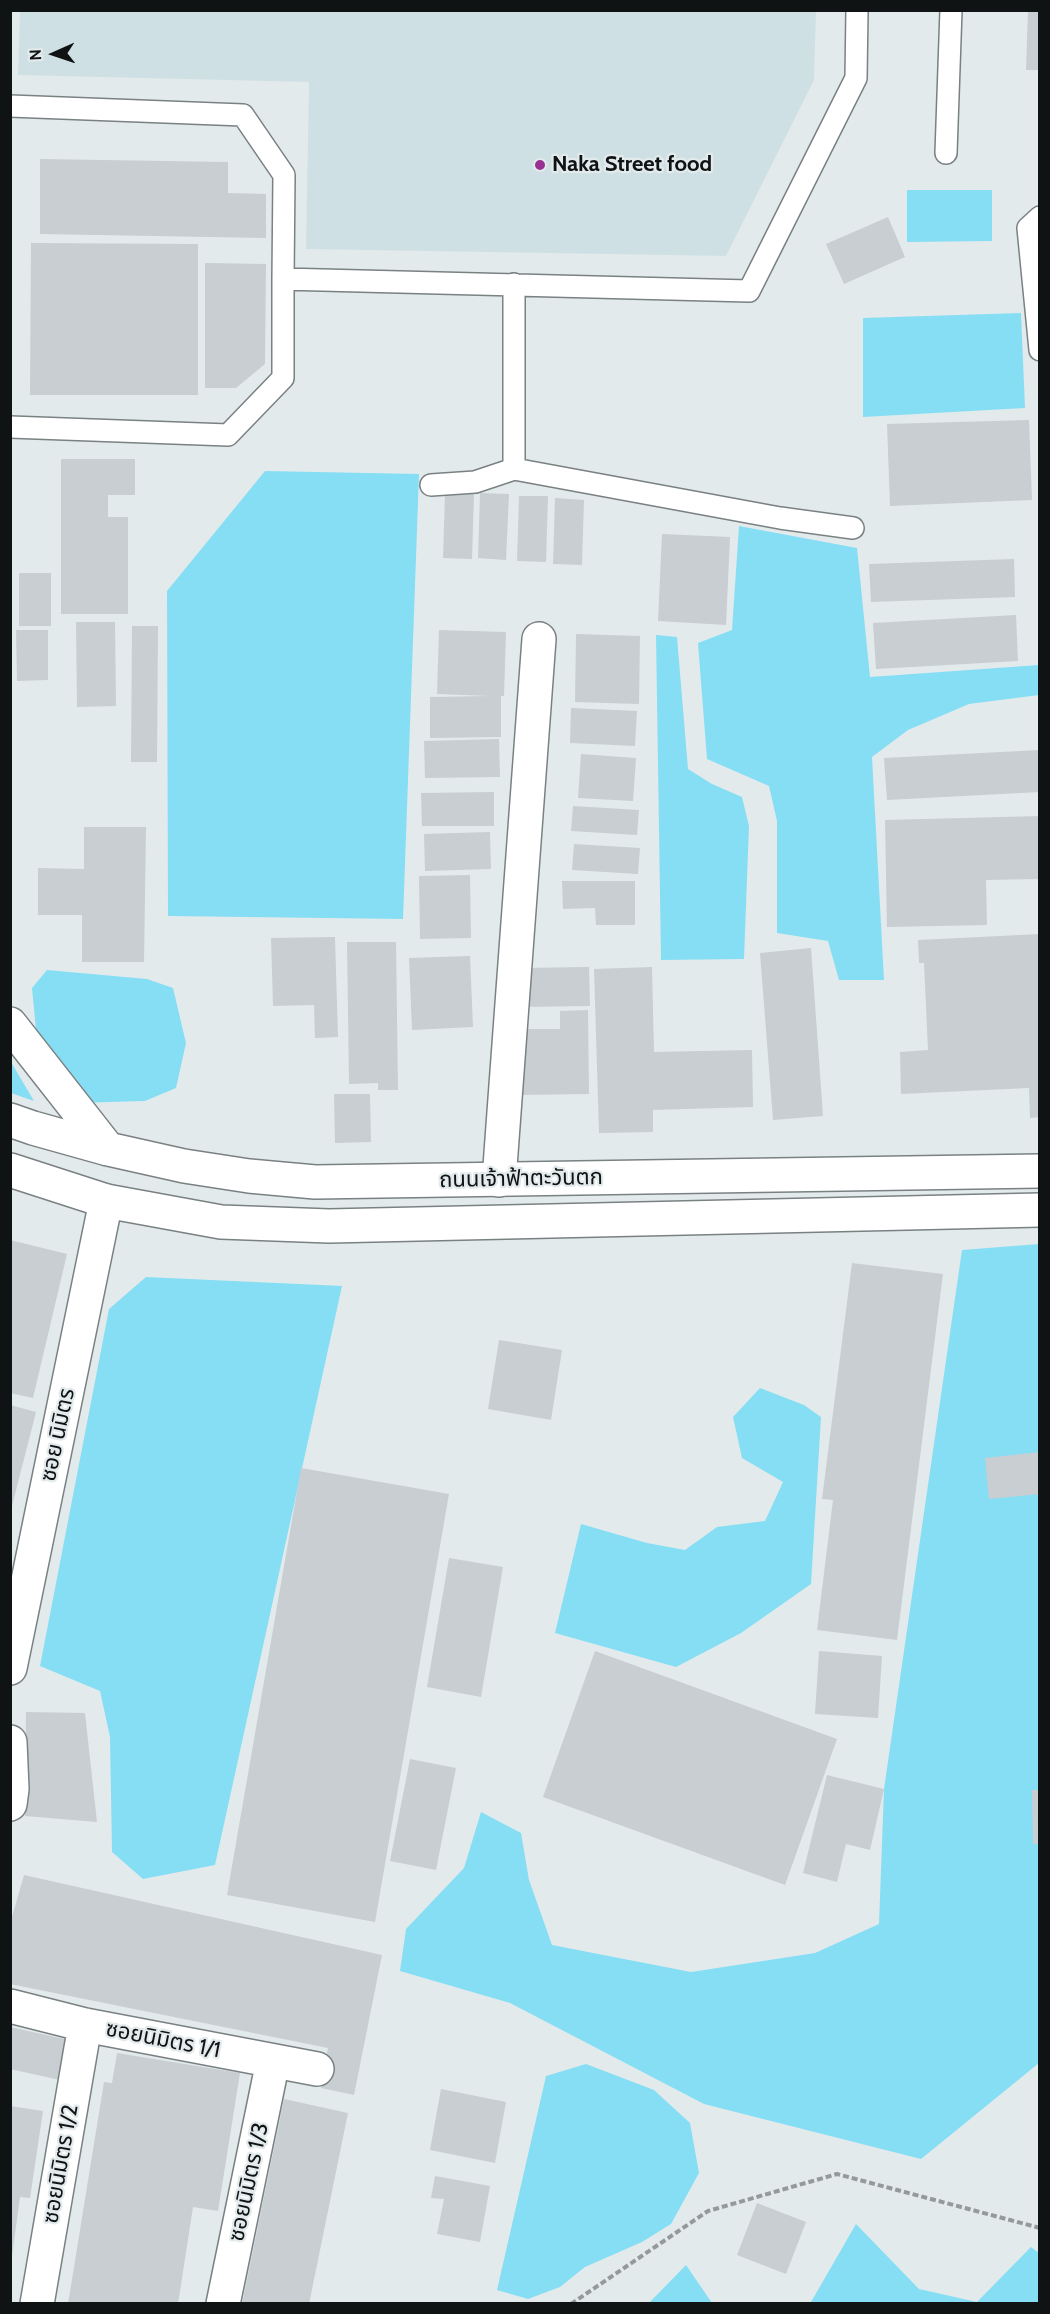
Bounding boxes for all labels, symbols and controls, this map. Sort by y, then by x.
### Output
north arrow [24,24,84,84]
text: N [26,49,45,61]
place label: Naka Street food [552,152,712,178]
marker: Naka Street food [533,158,547,172]
street label: ถนนเจ้าฟ้าตะวันตก [439,1164,603,1194]
street label: ซอย นิมิตร [35,1386,81,1484]
street label: ซอยนิมิตร 1/1 [104,2016,222,2064]
street label: ซอยนิมิตร 1/2 [38,2102,84,2226]
street label: ซอยนิมิตร 1/3 [224,2120,274,2244]

